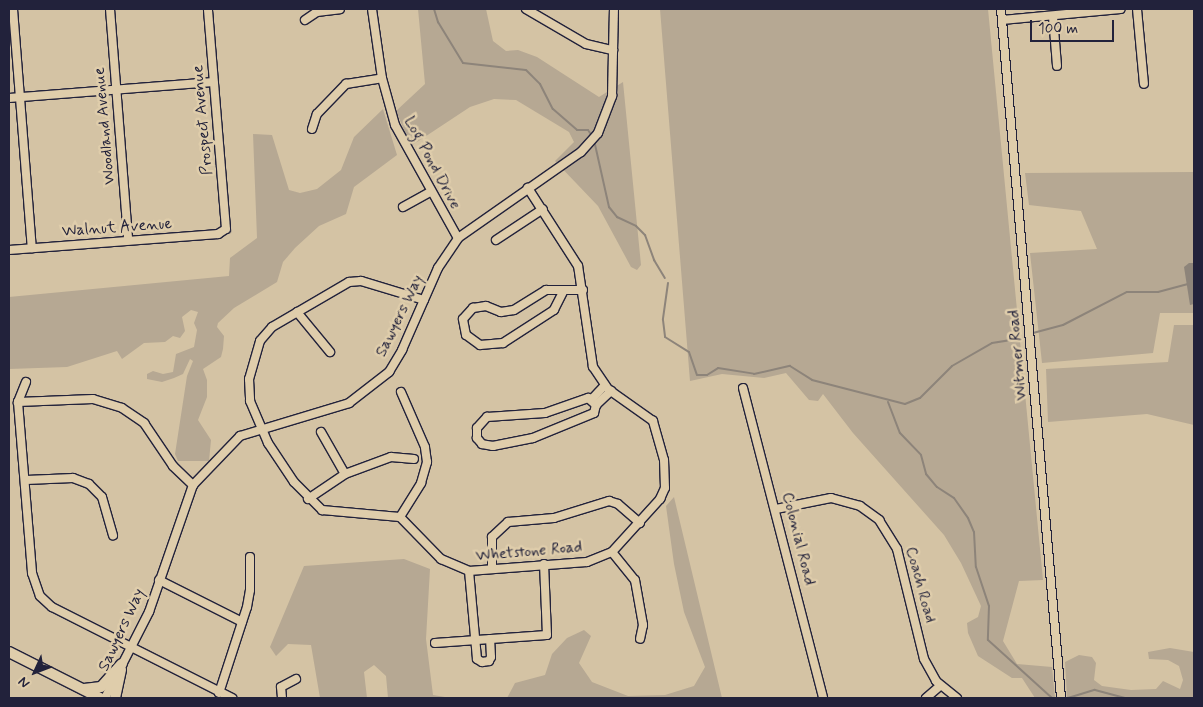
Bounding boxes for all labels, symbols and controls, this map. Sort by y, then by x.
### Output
scale bar [1033,10,1117,42]
text: 100 m [1038,19,1078,39]
street label: Prospect Avenue [189,64,217,176]
street label: Woodland Avenue [90,66,120,186]
street label: Log Pond Drive [400,114,464,212]
street label: Walnut Avenue [62,215,172,241]
street label: Sawyers Way [371,271,429,361]
street label: Witmer Road [1004,309,1032,401]
street label: Colonial Road [777,491,819,587]
street label: Whetstone Road [475,538,583,566]
street label: Coach Road [901,545,939,625]
street label: Sawyers Way [94,585,150,675]
north arrow [10,647,60,697]
text: N [14,673,34,692]

